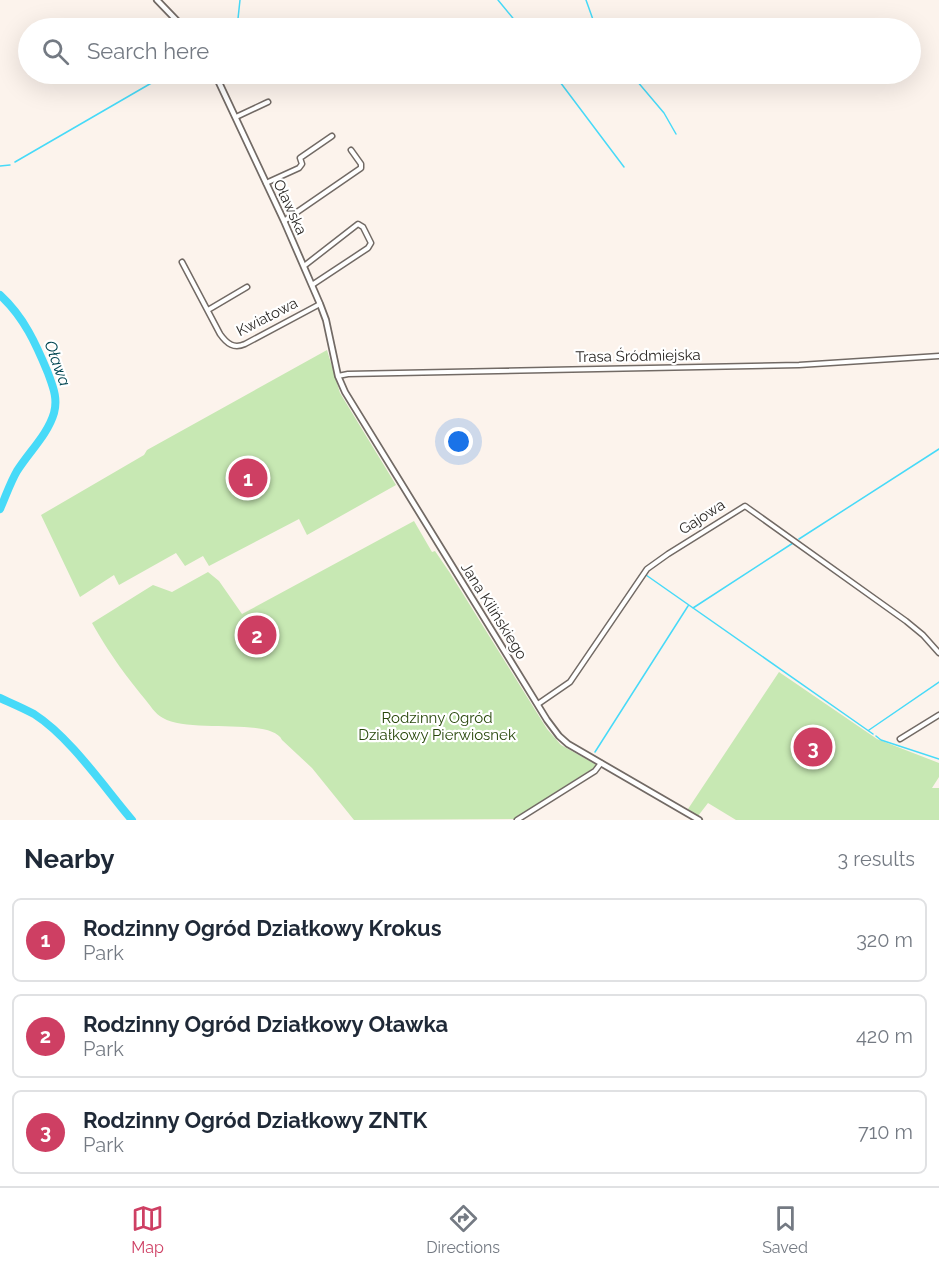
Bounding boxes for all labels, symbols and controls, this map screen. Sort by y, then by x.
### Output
search box [18,18,921,84]
icon: search [39,35,72,68]
text: Search here [87,38,209,64]
street label: Oławska [269,176,311,238]
street label: Kwiatowa [233,294,301,340]
water label: Oława [41,338,75,389]
street label: Trasa Śródmiejska [575,346,701,366]
your location [444,427,473,456]
pin: 1 [228,456,268,500]
street label: Gajowa [676,496,728,538]
street label: Jana Kilińskiego [457,559,531,663]
pin: 2 [238,612,276,658]
park label: Rodzinny Ogród Działkowy Pierwiosnek [358,709,516,744]
pin: 3 [794,724,832,770]
text: Nearby [24,844,114,874]
text: 3 results [837,847,915,871]
text: Rodzinny Ogród Działkowy Krokus [83,915,442,941]
text: 1 [41,928,50,952]
text: 320 m [856,928,913,952]
text: Park [83,941,124,965]
text: Rodzinny Ogród Działkowy Oławka [83,1011,448,1037]
text: 2 [40,1024,51,1048]
text: 420 m [856,1024,913,1048]
text: Park [83,1037,124,1061]
text: Rodzinny Ogród Działkowy ZNTK [83,1107,427,1133]
text: 3 [40,1120,51,1144]
text: 710 m [858,1120,913,1144]
text: Park [83,1133,124,1157]
tab: Map [131,1202,164,1257]
tab: Directions [426,1202,500,1257]
tab: Saved [762,1202,808,1257]

